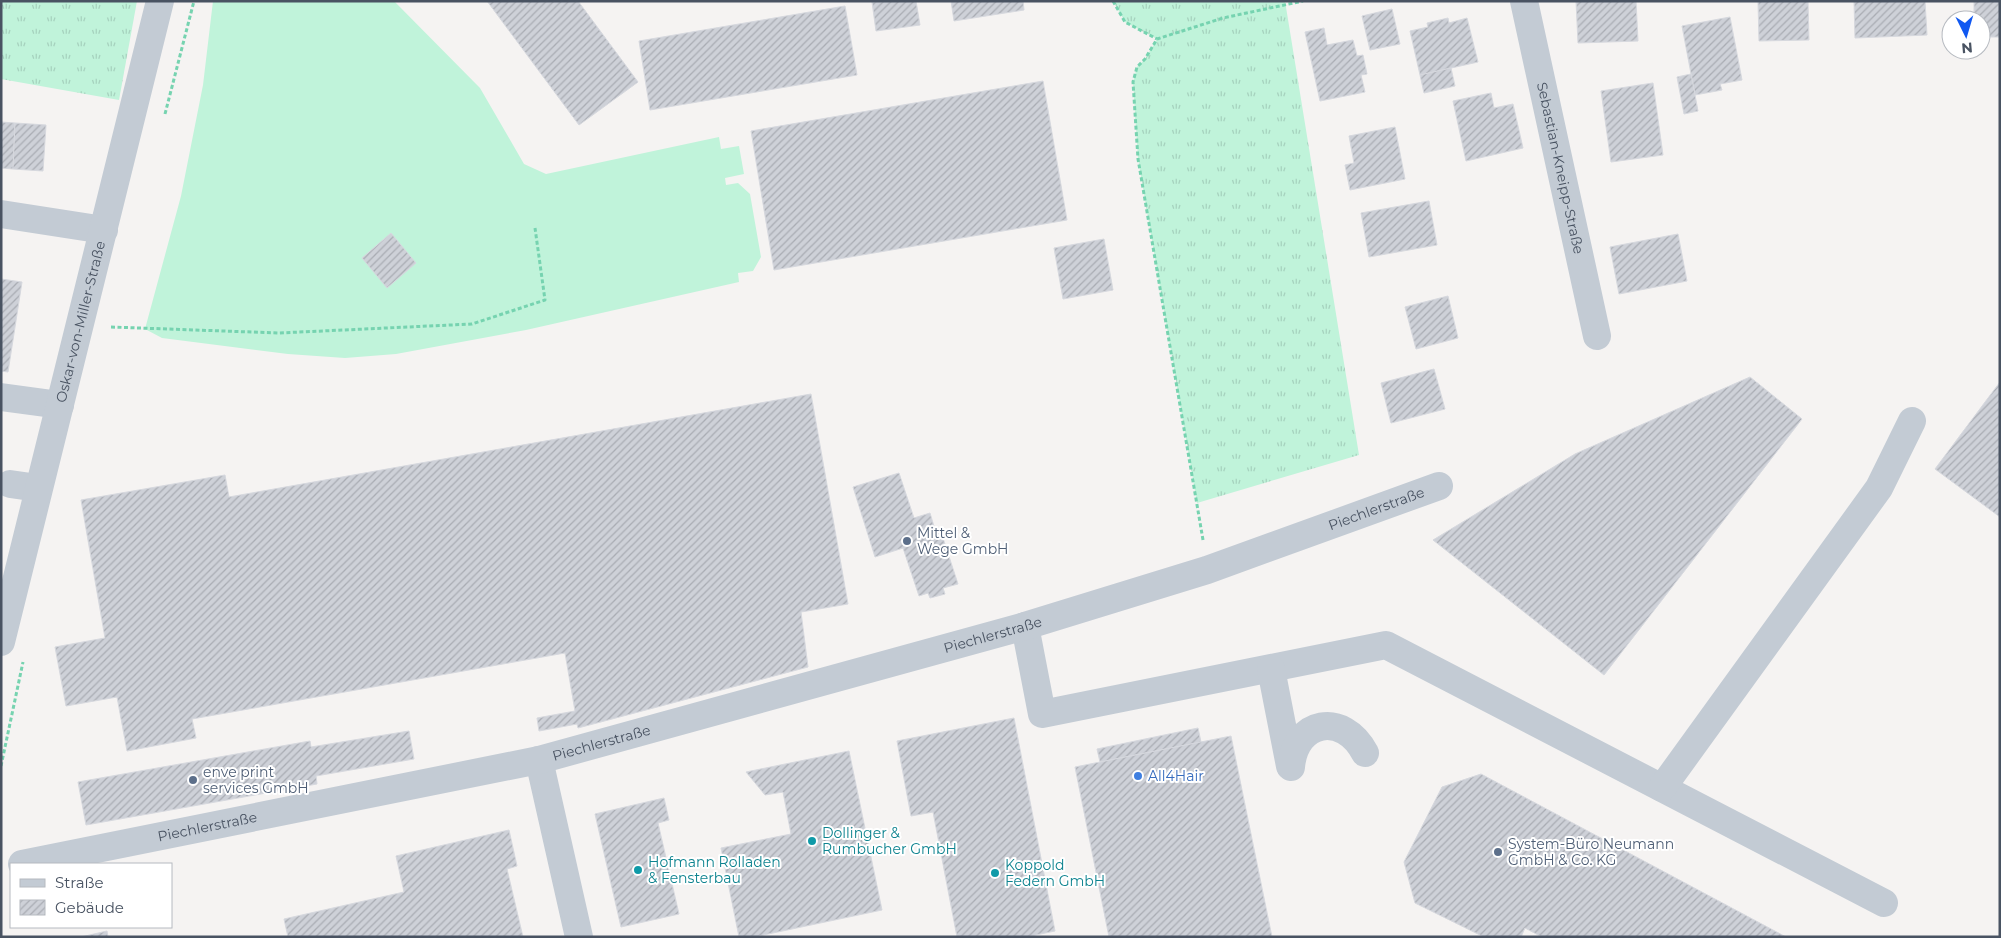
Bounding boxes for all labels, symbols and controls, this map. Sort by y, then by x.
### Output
north arrow [1941,10,1991,60]
text: N [1961,38,1974,57]
street label: Sebastian-Kneipp-Straße [1533,80,1588,256]
street label: Oskar-von-Miller-Straße [52,239,109,404]
street label: Piechlerstraße [1326,483,1427,534]
place label: Mittel & Wege GmbH [917,524,1009,558]
marker: Mittel & Wege GmbH [901,535,913,547]
street label: Piechlerstraße [942,612,1044,657]
street label: Piechlerstraße [550,721,652,765]
place label: enve print services GmbH [203,763,309,797]
place label: All4Hair [1148,767,1204,785]
marker: All4Hair [1132,770,1144,782]
marker: enve print services GmbH [187,774,199,786]
street label: Piechlerstraße [156,808,259,846]
place label: Dollinger & Rumbucher GmbH [822,824,957,858]
marker: Dollinger & Rumbucher GmbH [806,835,818,847]
place label: System-Büro Neumann GmbH & Co. KG [1508,835,1674,869]
marker: System-Büro Neumann GmbH & Co. KG [1492,846,1504,858]
place label: Hofmann Rolladen & Fensterbau [648,853,781,887]
place label: Koppold Federn GmbH [1005,856,1105,890]
legend [10,863,172,928]
marker: Hofmann Rolladen & Fensterbau [632,864,644,876]
marker: Koppold Federn GmbH [989,867,1001,879]
text: Straße [55,873,104,892]
text: Gebäude [55,898,124,917]

